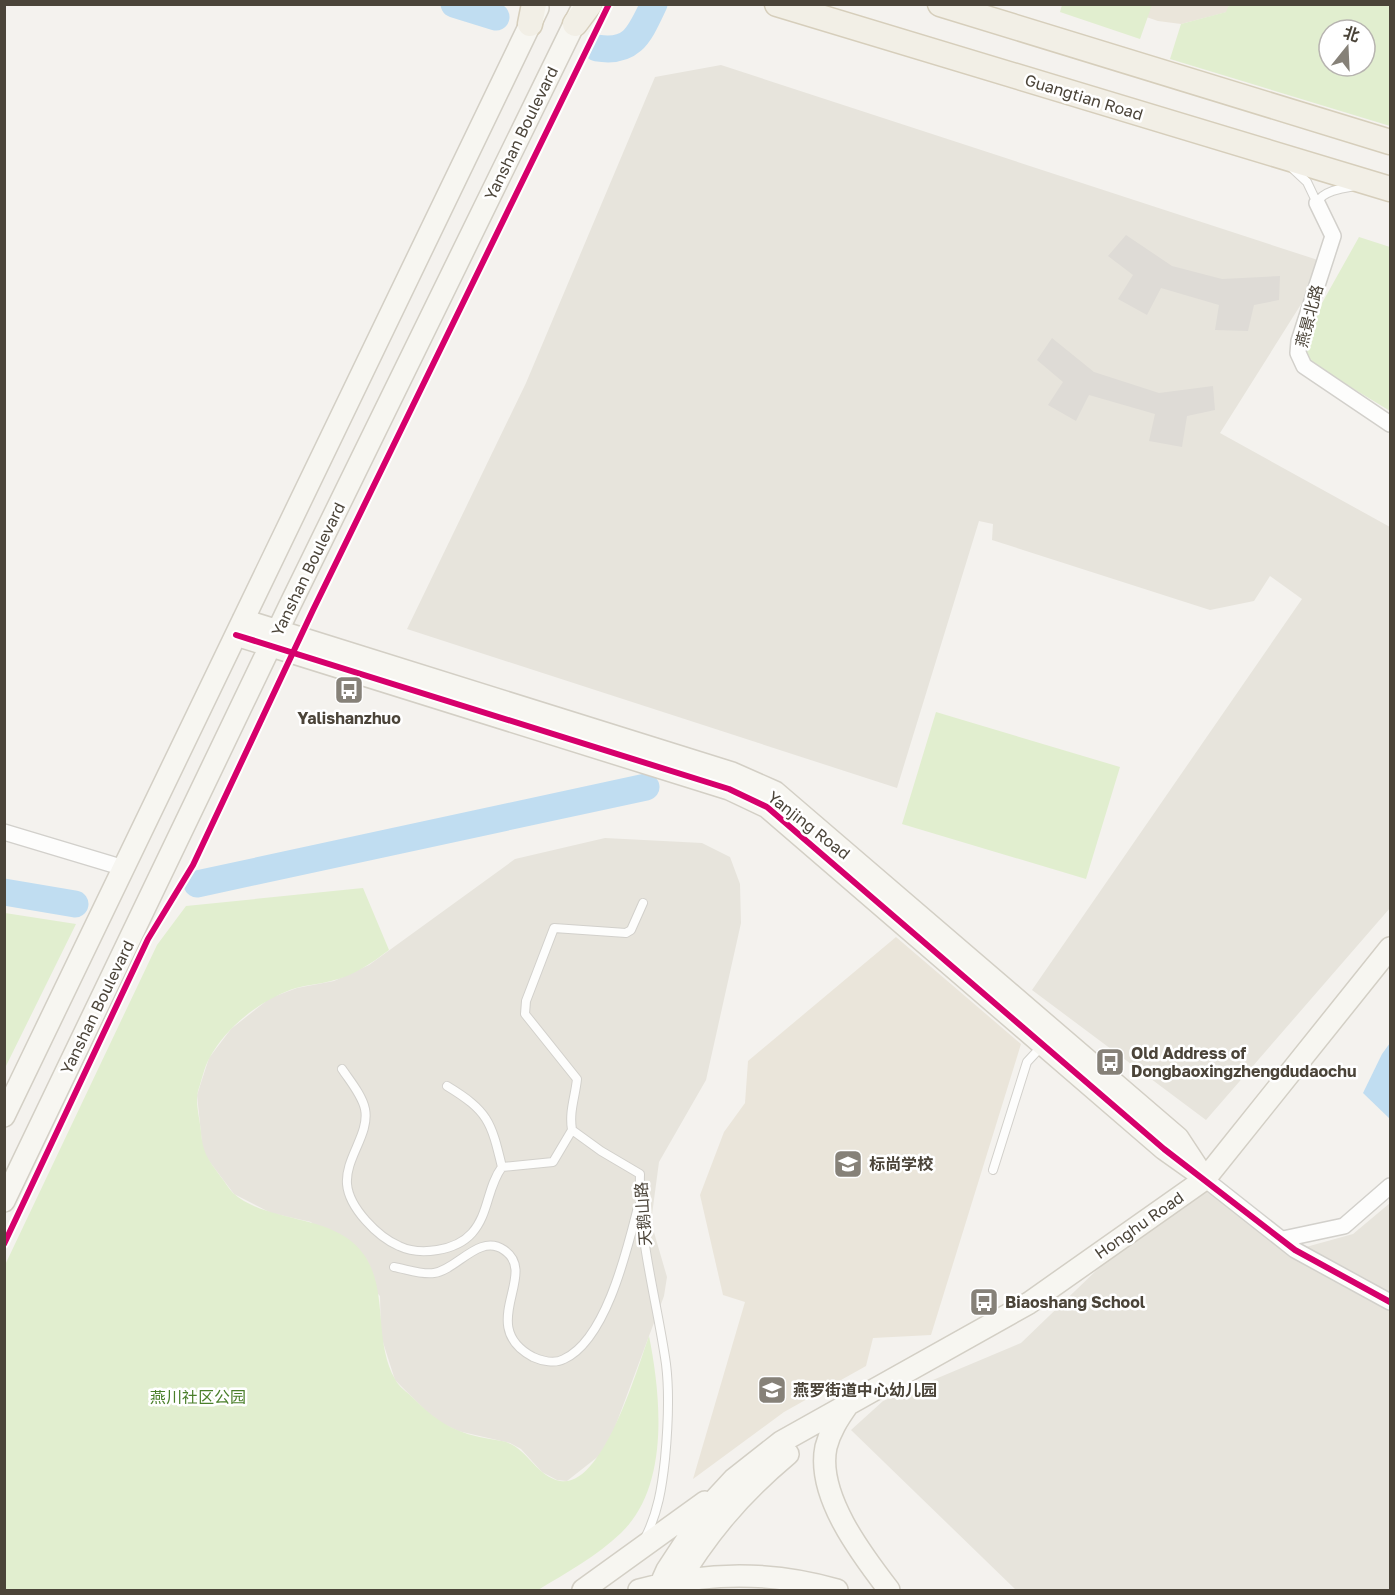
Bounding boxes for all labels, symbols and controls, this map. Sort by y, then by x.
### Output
north arrow [1317,18,1377,78]
text: 北 [1341,22,1362,46]
street label: Yanshan Boulevard [480,63,562,203]
street label: Guangtian Road [1023,70,1145,124]
street label: 燕景北路 [1291,282,1327,350]
street label: Yanshan Boulevard [267,499,349,639]
bus stop icon: Yalishanzhuo [333,674,365,706]
place label: Yalishanzhuo [297,708,401,728]
street label: Yanjing Road [764,787,854,863]
street label: Yanshan Boulevard [56,937,138,1077]
place label: Old Address of Dongbaoxingzhengdudaochu [1131,1043,1356,1081]
bus stop icon: Old Address of Dongbaoxingzhengdudaochu [1094,1046,1126,1078]
school or university icon: 标尚学校 [832,1148,864,1180]
place label: 标尚学校 [869,1154,934,1174]
street label: 天鹅山路 [631,1181,655,1247]
street label: Honghu Road [1091,1187,1187,1263]
bus stop icon: Biaoshang School [968,1286,1000,1318]
place label: Biaoshang School [1005,1292,1146,1312]
school or university icon: 燕罗街道中心幼儿园 [756,1374,788,1406]
place label: 燕罗街道中心幼儿园 [793,1380,937,1400]
park label: 燕川社区公园 [150,1387,246,1407]

